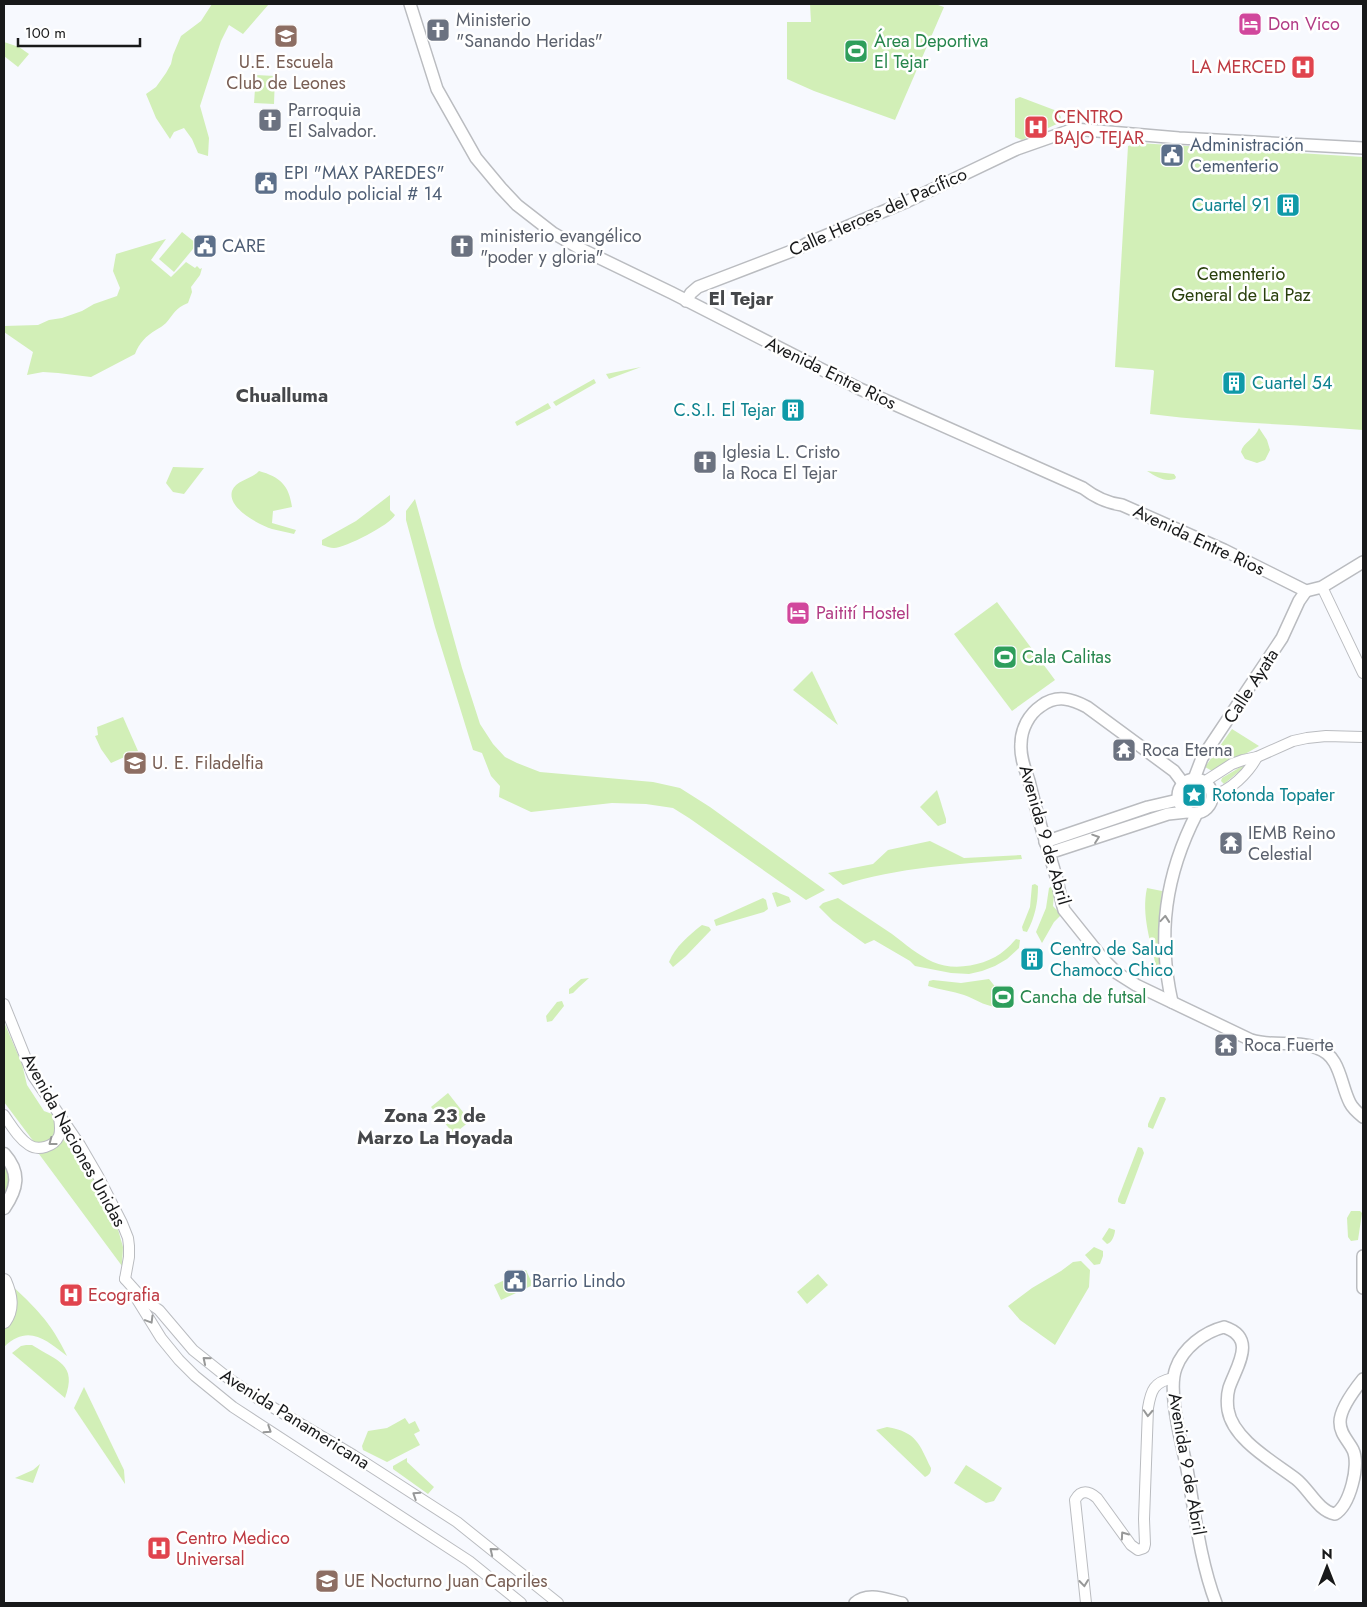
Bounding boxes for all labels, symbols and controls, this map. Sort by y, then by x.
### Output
place label: Ministerio "Sanando Heridas" [456,7,603,54]
hotel icon: Don Vico [1237,11,1263,37]
place label: Don Vico [1268,11,1340,37]
scale bar [18,15,140,47]
church icon: Ministerio "Sanando Heridas" [425,17,451,43]
text: 100 m [25,22,66,44]
school or university icon: U.E. Escuela Club de Leones [273,23,299,49]
place label: Área Deportiva El Tejar [874,28,988,75]
sports icon: Área Deportiva El Tejar [843,38,869,64]
place label: U.E. Escuela Club de Leones [226,49,346,96]
place label: LA MERCED [1191,54,1286,80]
hospital icon: LA MERCED [1290,54,1316,80]
place label: Parroquia El Salvador. [288,97,377,144]
place label: CENTRO BAJO TEJAR [1054,104,1144,151]
church icon: Parroquia El Salvador. [257,107,283,133]
hospital icon: CENTRO BAJO TEJAR [1023,114,1049,140]
place label: Administración Cementerio [1190,132,1304,179]
public building icon: Administración Cementerio [1159,142,1185,168]
place label: EPI "MAX PAREDES" modulo policial # 14 [284,160,445,207]
street label: Calle Heroes del Pacífico [785,161,971,263]
public building icon: EPI "MAX PAREDES" modulo policial # 14 [253,170,279,196]
place label: Cuartel 91 [1192,192,1270,218]
building icon: Cuartel 91 [1275,192,1301,218]
place label: ministerio evangélico "poder y gloria" [480,223,642,270]
public building icon: CARE [192,233,218,259]
place label: CARE [222,233,266,259]
church icon: ministerio evangélico "poder y gloria" [449,233,475,259]
park label: Cementerio General de La Paz [1171,261,1312,308]
district label: El Tejar [708,285,774,312]
street label: Avenida Entre Rios [761,330,901,416]
building icon: Cuartel 54 [1221,370,1247,396]
place label: Cuartel 54 [1252,370,1332,396]
district label: Chualluma [236,382,328,409]
place label: C.S.I. El Tejar [673,397,777,423]
building icon: C.S.I. El Tejar [780,397,806,423]
place label: Iglesia L. Cristo la Roca El Tejar [722,439,840,486]
church icon: Iglesia L. Cristo la Roca El Tejar [692,449,718,475]
street label: Avenida Entre Rios [1129,498,1269,582]
hotel icon: Paitití Hostel [785,600,811,626]
place label: Paitití Hostel [816,600,910,626]
street label: Calle Ayata [1217,643,1285,729]
sports icon: Cala Calitas [992,644,1018,670]
place label: Cala Calitas [1022,644,1111,670]
temple icon: Roca Eterna [1111,737,1137,763]
place label: Roca Eterna [1142,737,1232,763]
school or university icon: U. E. Filadelfia [122,750,148,776]
place label: U. E. Filadelfia [152,750,263,776]
street label: Avenida 9 de Abril [1013,762,1077,908]
place icon: Rotonda Topater [1181,782,1207,808]
place label: Rotonda Topater [1212,782,1336,808]
place label: IEMB Reino Celestial [1248,820,1336,867]
temple icon: IEMB Reino Celestial [1218,830,1244,856]
one-way arrow [1091,834,1099,844]
one-way arrow [1160,915,1171,923]
place label: Centro de Salud Chamoco Chico [1050,936,1174,983]
building icon: Centro de Salud Chamoco Chico [1019,946,1045,972]
sports icon: Cancha de futsal [990,984,1016,1010]
place label: Cancha de futsal [1020,984,1146,1010]
temple icon: Roca Fuerte [1213,1032,1239,1058]
place label: Roca Fuerte [1244,1032,1334,1058]
street label: Avenida Naciones Unidas [15,1048,133,1232]
district label: Zona 23 de Marzo La Hoyada [357,1102,513,1151]
one-way arrow [48,1136,57,1145]
public building icon: Barrio Lindo [502,1268,528,1294]
place label: Barrio Lindo [532,1268,625,1294]
hospital icon: Ecografia [58,1282,84,1308]
place label: Ecografia [88,1282,160,1308]
one-way arrow [144,1315,154,1324]
one-way arrow [202,1357,211,1366]
street label: Avenida Panamericana [215,1362,375,1476]
street label: Avenida 9 de Abril [1162,1391,1212,1537]
one-way arrow [1143,1409,1154,1417]
one-way arrow [262,1424,271,1433]
one-way arrow [412,1492,421,1502]
place label: Centro Medico Universal [176,1525,290,1572]
one-way arrow [1121,1531,1130,1541]
hospital icon: Centro Medico Universal [146,1535,172,1561]
north arrow [1302,1542,1352,1592]
text: N [1321,1544,1333,1564]
one-way arrow [490,1548,499,1556]
school or university icon: UE Nocturno Juan Capriles [314,1568,340,1594]
place label: UE Nocturno Juan Capriles [344,1568,548,1594]
one-way arrow [1078,1579,1089,1587]

